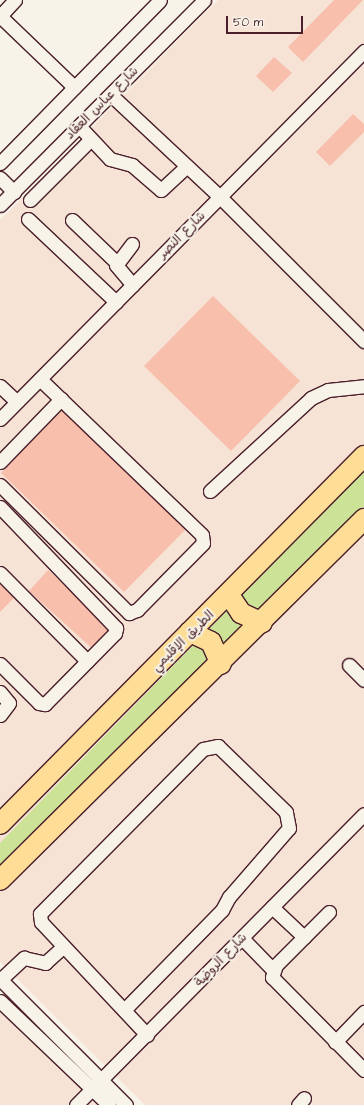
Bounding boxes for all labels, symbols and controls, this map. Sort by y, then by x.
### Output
scale bar [228,8,305,34]
text: 50 m [233,14,263,31]
street label: شارع عباس العقاد [62,63,142,143]
street label: شارع النصر [155,208,209,262]
street label: الطريق الإقليمي [148,607,218,675]
street label: شارع الروضة [191,930,251,990]

